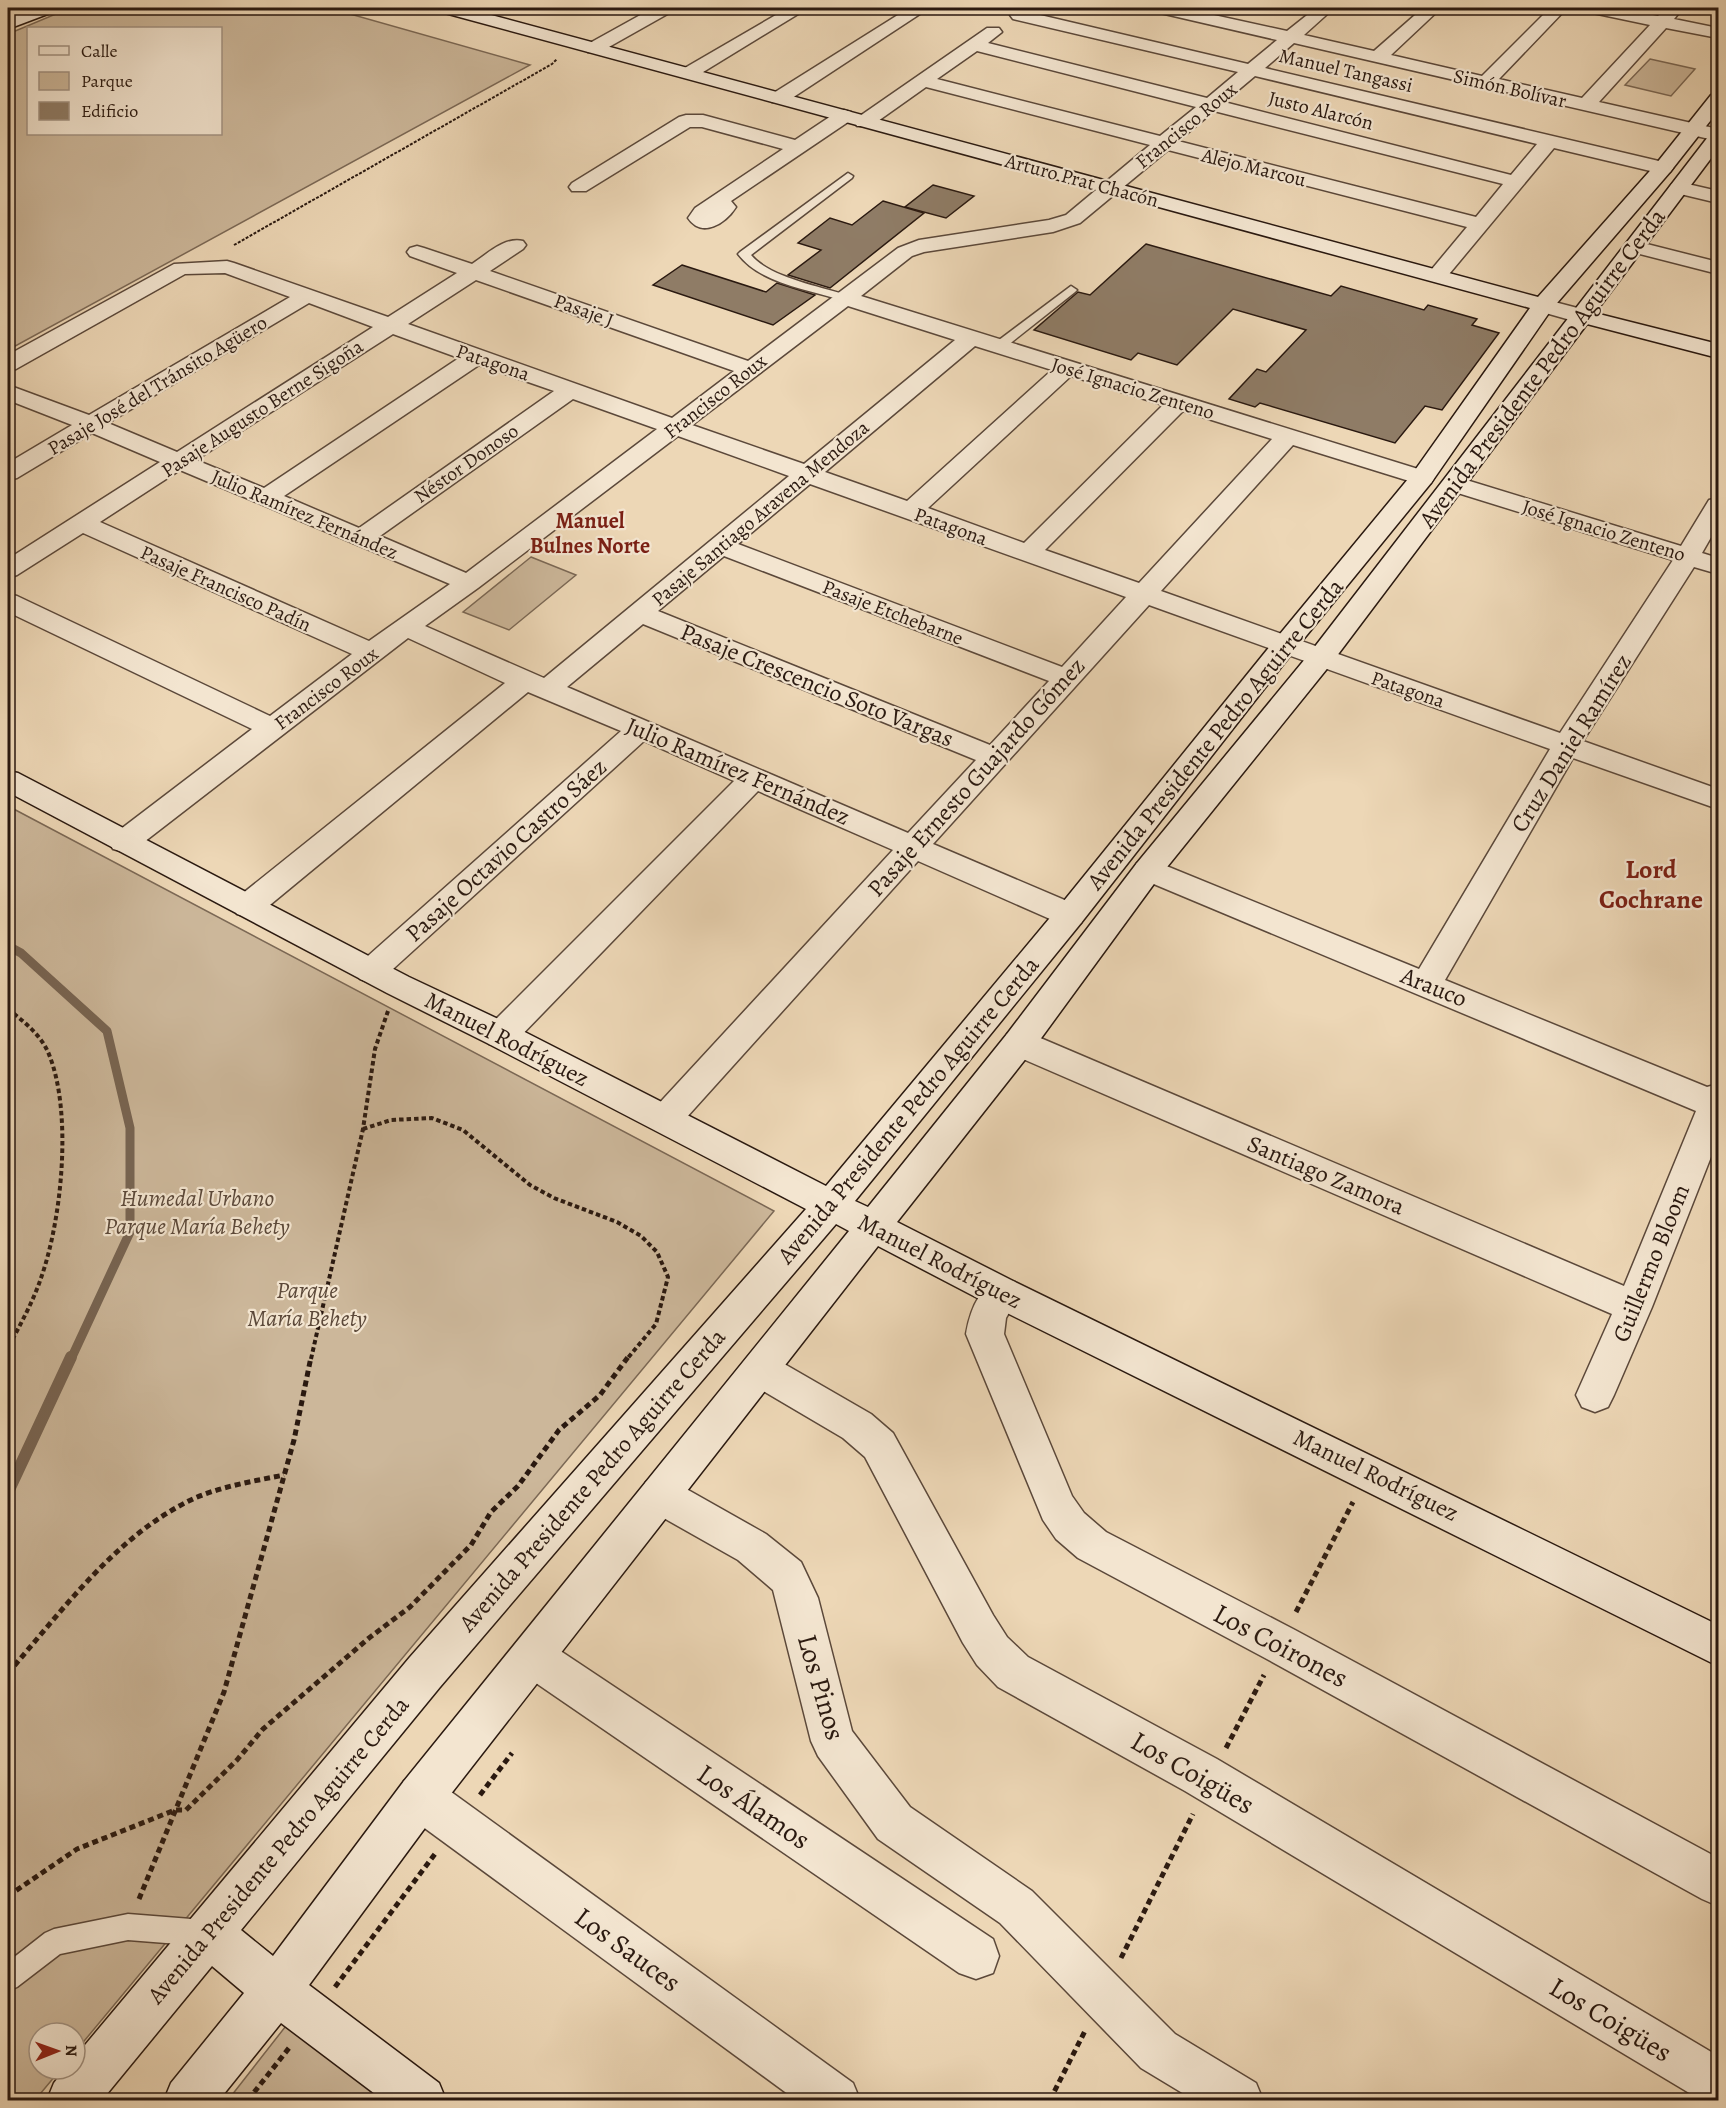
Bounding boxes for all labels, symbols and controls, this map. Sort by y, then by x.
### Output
legend [27,27,222,135]
text: Calle [81,39,118,63]
street label: Manuel Tangassi [1276,42,1415,99]
street label: Simón Bolívar [1451,62,1569,115]
text: Parque [81,69,133,93]
street label: Francisco Roux [1130,76,1243,175]
street label: Justo Alarcón [1266,84,1376,137]
text: Edificio [81,99,138,123]
street label: Alejo Marcou [1198,141,1309,194]
street label: Arturo Prat Chacón [1001,147,1161,214]
street label: Avenida Presidente Pedro Aguirre Cerda [1411,201,1673,535]
street label: Pasaje J [550,287,617,334]
street label: Pasaje José del Tránsito Agüero [42,309,272,462]
street label: Pasaje Augusto Berne Sigoña [156,333,369,484]
street label: Patagona [452,337,534,388]
street label: Francisco Roux [658,347,773,445]
street label: José Ignacio Zenteno [1048,351,1218,426]
street label: Pasaje Santiago Aravena Mendoza [646,414,875,613]
street label: Néstor Donoso [409,417,524,509]
street label: Julio Ramírez Fernández [207,463,402,566]
street label: José Ignacio Zenteno [1519,493,1689,568]
street label: Patagona [910,501,992,552]
district label: Manuel Bulnes Norte [530,506,650,561]
street label: Pasaje Francisco Padín [136,539,316,638]
street label: Avenida Presidente Pedro Aguirre Cerda [1079,571,1351,897]
street label: Pasaje Etchebarne [819,573,967,652]
street label: Pasaje Crescencio Soto Vargas [676,615,958,755]
street label: Francisco Roux [269,640,384,736]
street label: Cruz Daniel Ramírez [1503,648,1639,838]
street label: Pasaje Ernesto Guajardo Gómez [860,650,1092,904]
street label: Patagona [1367,664,1449,715]
street label: Julio Ramírez Fernández [621,709,855,833]
street label: Pasaje Octavio Castro Sáez [398,751,614,949]
district label: Lord Cochrane [1599,852,1703,917]
street label: Avenida Presidente Pedro Aguirre Cerda [769,949,1047,1271]
street label: Arauco [1395,959,1472,1015]
street label: Manuel Rodríguez [419,984,595,1094]
street label: Santiago Zamora [1242,1127,1410,1223]
street label: Guillermo Bloom [1605,1179,1697,1347]
park label: Humedal Urbano Parque María Behety [104,1182,290,1242]
street label: Manuel Rodríguez [852,1206,1028,1316]
park label: Parque María Behety [247,1274,367,1334]
street label: Avenida Presidente Pedro Aguirre Cerda [451,1321,733,1639]
street label: Manuel Rodríguez [1288,1421,1464,1529]
street label: Los Coirones [1207,1595,1354,1697]
street label: Los Pinos [788,1630,854,1745]
street label: Avenida Presidente Pedro Aguirre Cerda [139,1689,417,2011]
street label: Los Coigües [1124,1722,1261,1824]
street label: Los Álamos [689,1755,818,1859]
street label: Los Sauces [567,1898,688,2001]
street label: Los Coigües [1542,1968,1679,2071]
north arrow [27,2021,87,2081]
text: N [60,2045,82,2057]

